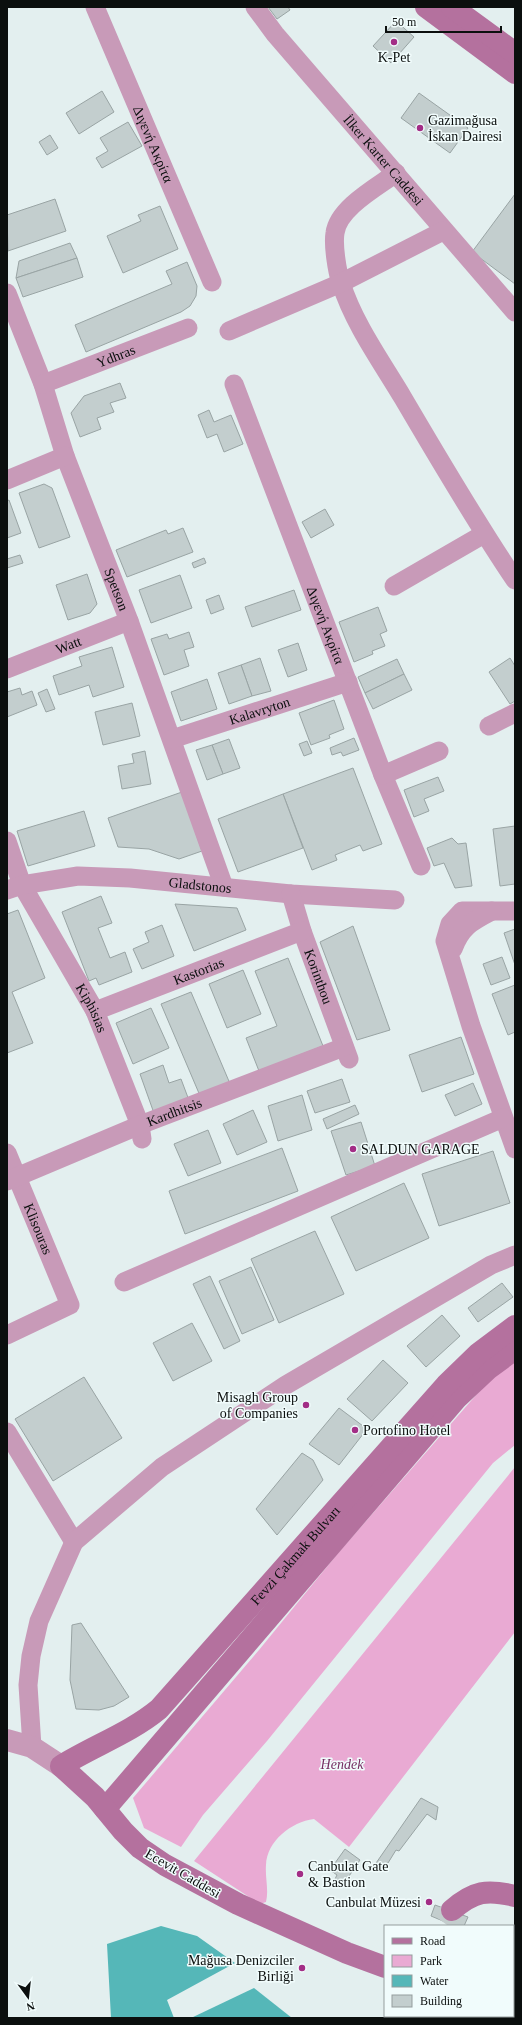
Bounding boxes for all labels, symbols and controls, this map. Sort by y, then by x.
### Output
scale bar [386,8,501,34]
text: 50 m [392,15,417,29]
marker: K-Pet [389,37,399,47]
place label: K-Pet [378,50,410,65]
street label: Διγενή Ακρίτα [130,104,176,186]
street label: İlker Karter Caddesi [340,112,426,209]
place label: Gazimağusa İskan Dairesi [428,113,502,144]
marker: Gazimağusa İskan Dairesi [415,123,425,133]
street label: Ydhras [94,342,138,371]
street label: Spetson [101,566,131,613]
street label: Διγενή Ακρίτα [304,584,347,667]
street label: Watt [54,634,84,657]
street label: Kalavryton [227,694,292,728]
street label: Gladstonos [168,875,232,896]
street label: Korinthou [301,947,335,1006]
street label: Kastorias [171,955,226,988]
street label: Kiphisias [73,981,110,1035]
street label: Kardhitsis [145,1095,204,1130]
place label: SALDUN GARAGE [361,1142,480,1157]
marker: SALDUN GARAGE [348,1144,358,1154]
street label: Klisouras [21,1201,55,1257]
place label: Misagh Group of Companies [217,1390,298,1421]
marker: Misagh Group of Companies [301,1400,311,1410]
place label: Portofino Hotel [363,1423,451,1438]
marker: Portofino Hotel [350,1425,360,1435]
street label: Fevzi Çakmak Bulvarı [248,1503,343,1608]
park label: Hendek [320,1757,364,1772]
street label: Ecevit Caddesi [142,1846,223,1901]
place label: Canbulat Gate & Bastion [308,1859,388,1890]
marker: Canbulat Gate & Bastion [295,1869,305,1879]
place label: Canbulat Müzesi [326,1895,421,1910]
marker: Canbulat Müzesi [424,1897,434,1907]
legend [384,1925,514,2017]
text: Road [420,1934,445,1948]
place label: Mağusa Denizciler Birliği [188,1953,294,1984]
text: Park [420,1954,442,1968]
marker: Mağusa Denizciler Birliği [297,1963,307,1973]
text: Water [420,1974,448,1988]
north arrow [8,1977,48,2017]
text: Building [420,1994,462,2008]
text: N [25,2000,36,2013]

